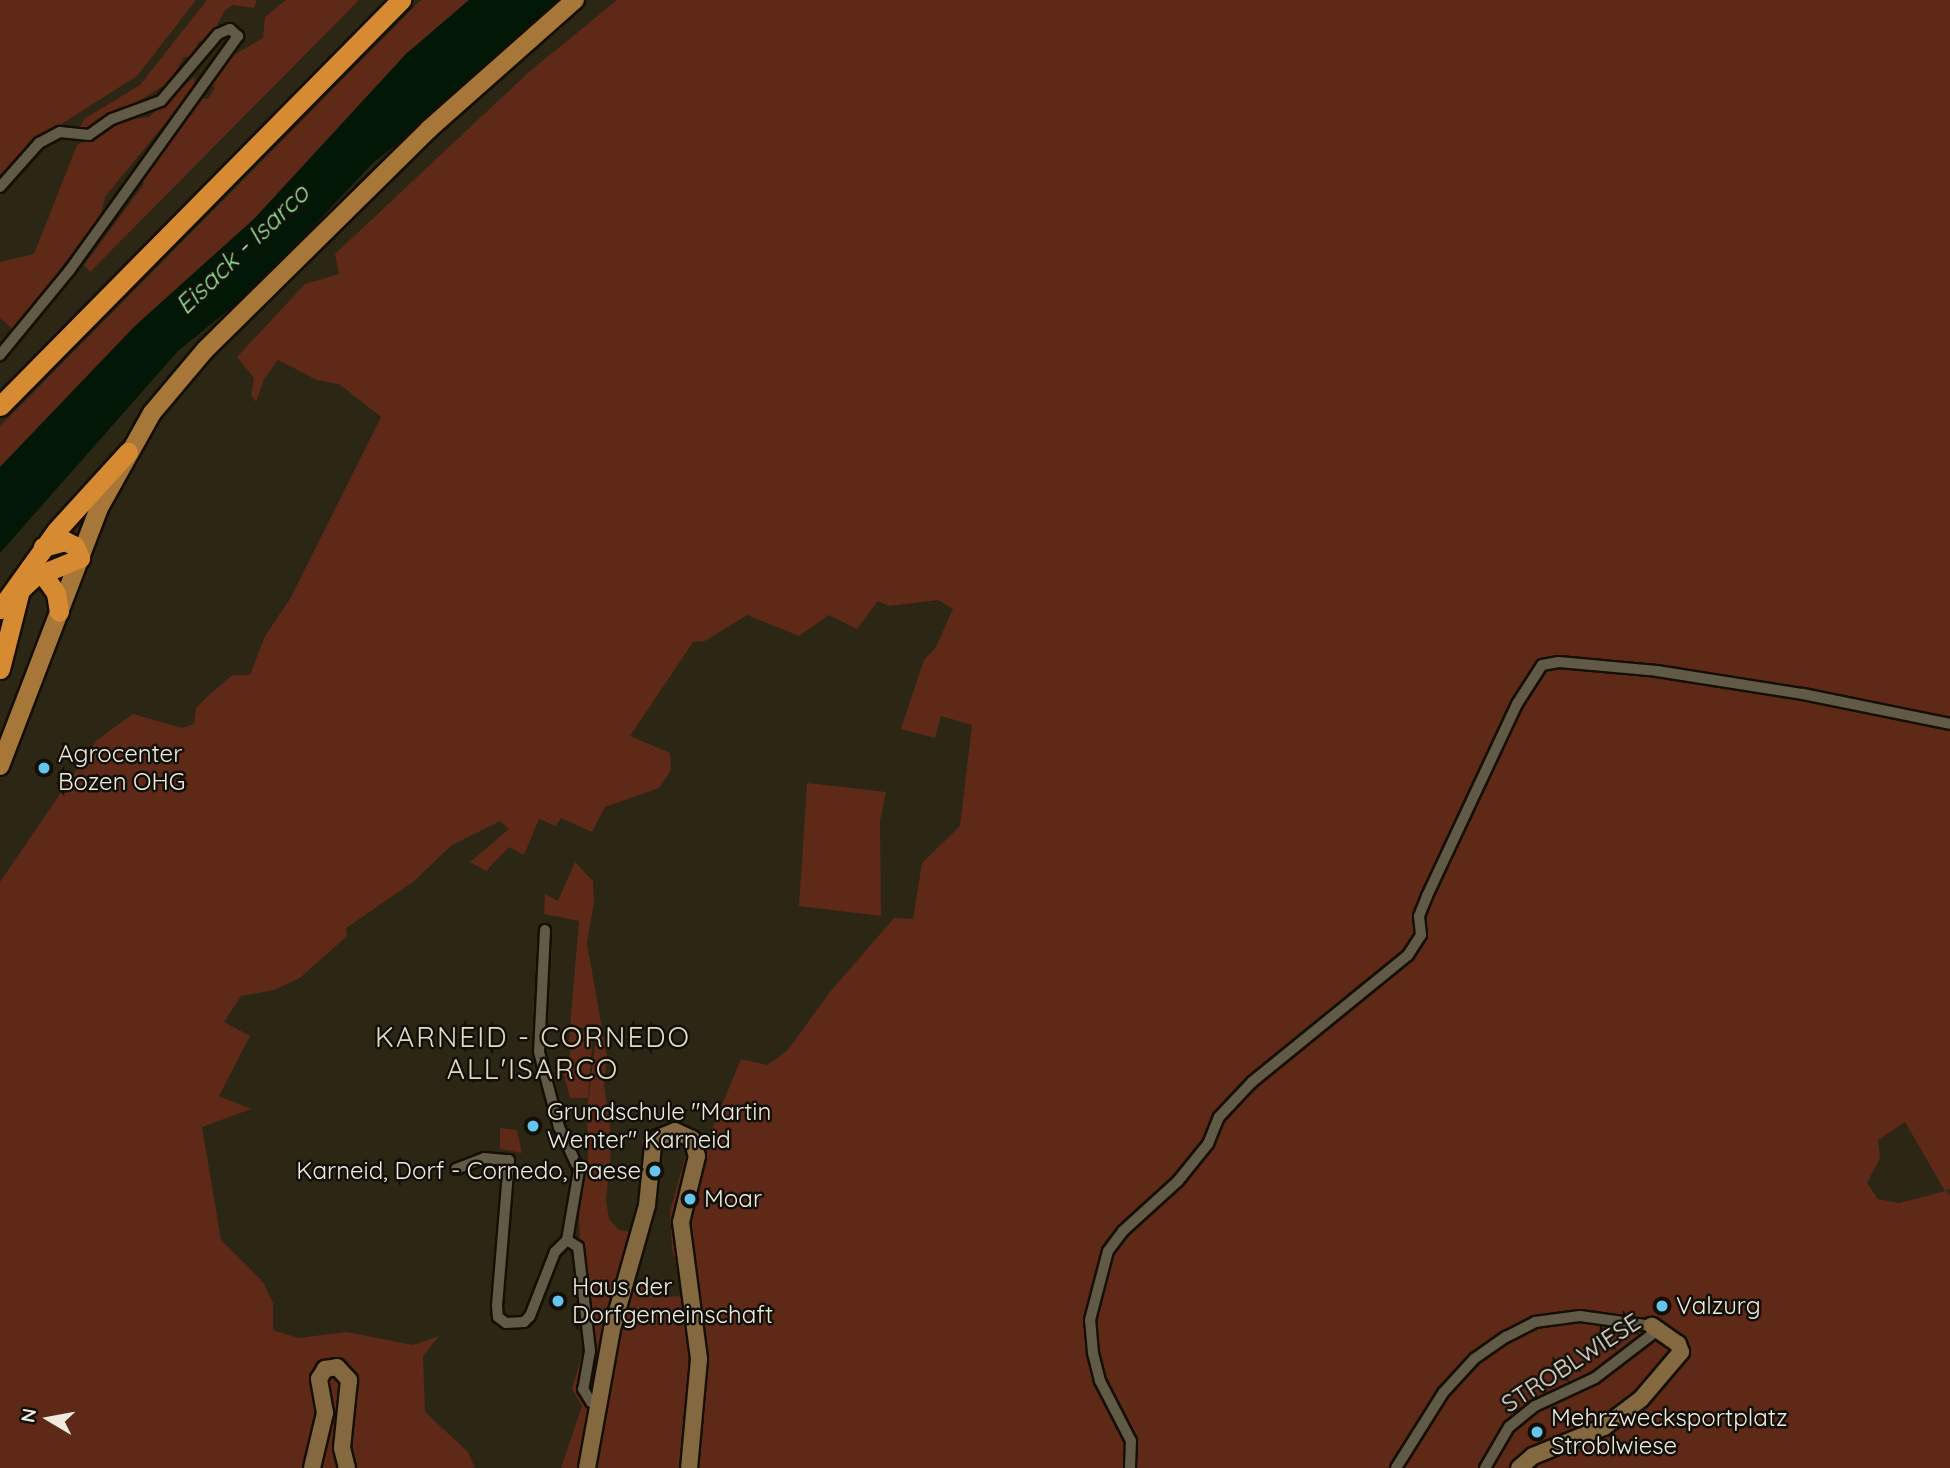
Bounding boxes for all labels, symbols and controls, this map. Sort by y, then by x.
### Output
water label: Eisack - Isarco [169,178,315,320]
place label: Agrocenter Bozen OHG [58,740,185,796]
marker: Agrocenter Bozen OHG [36,760,52,776]
district label: KARNEID - CORNEDO ALL'ISARCO [377,1020,689,1086]
place label: Grundschule "Martin Wenter" Karneid [547,1098,771,1154]
marker: Grundschule "Martin Wenter" Karneid [525,1118,541,1134]
place label: Karneid, Dorf - Cornedo, Paese [296,1157,641,1185]
marker: Karneid, Dorf - Cornedo, Paese [647,1163,663,1179]
place label: Moar [704,1185,762,1213]
marker: Moar [682,1191,698,1207]
place label: Haus der Dorfgemeinschaft [572,1273,773,1329]
place label: Valzurg [1676,1292,1761,1320]
marker: Haus der Dorfgemeinschaft [550,1293,566,1309]
marker: Valzurg [1654,1298,1670,1314]
street label: STROBLWIESE [1496,1307,1646,1419]
north arrow [14,1384,84,1454]
place label: Mehrzwecksportplatz Stroblwiese [1551,1404,1787,1460]
text: N [15,1406,41,1424]
marker: Mehrzwecksportplatz Stroblwiese [1529,1424,1545,1440]

